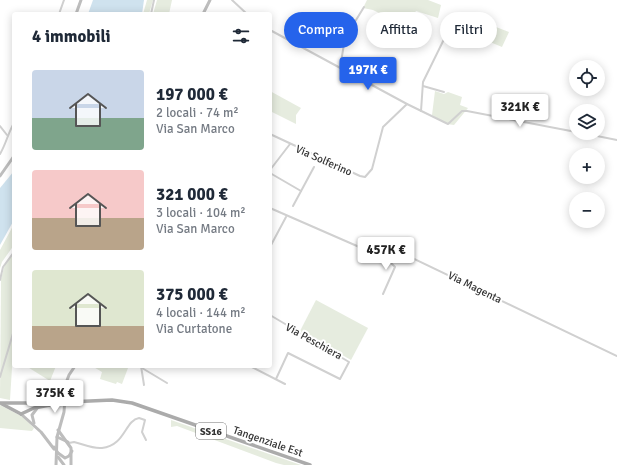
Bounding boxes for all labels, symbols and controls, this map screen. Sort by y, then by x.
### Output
chip: Compra [284,12,358,48]
chip: Affitta [366,12,432,48]
chip: Filtri [440,12,497,48]
icon: filters [230,25,252,47]
text: 4 immobili [32,26,111,47]
pin: 197K € [335,57,401,91]
map controls [569,60,605,228]
button: locate [569,60,605,96]
text: 197K € [348,62,388,78]
text: 197 000 € [156,84,228,105]
icon: home [64,86,112,134]
pin: 321K € [487,94,553,128]
text: 321K € [500,99,540,115]
button: layers [569,104,605,140]
text: 2 locali · 74 m² [156,105,239,121]
text: Via San Marco [156,121,235,137]
street label: Via Solferino [294,142,354,179]
button: + [569,148,605,184]
text: 321 000 € [156,184,228,205]
icon: home [64,186,112,234]
button: − [569,192,605,228]
text: 3 locali · 104 m² [156,205,246,221]
text: Via San Marco [156,221,235,237]
pin: 457K € [353,237,419,271]
text: 457K € [366,242,406,258]
street label: Via Magenta [446,269,504,306]
text: 375 000 € [156,284,228,305]
icon: home [64,286,112,334]
text: 4 locali · 144 m² [156,305,246,321]
text: Via Curtatone [156,321,232,337]
street label: Via Peschiera [283,321,345,363]
pin: 375K € [22,380,88,414]
text: 375K € [35,385,75,401]
road number: SS16 [196,423,226,439]
street label: Tangenziale Est [231,423,305,460]

